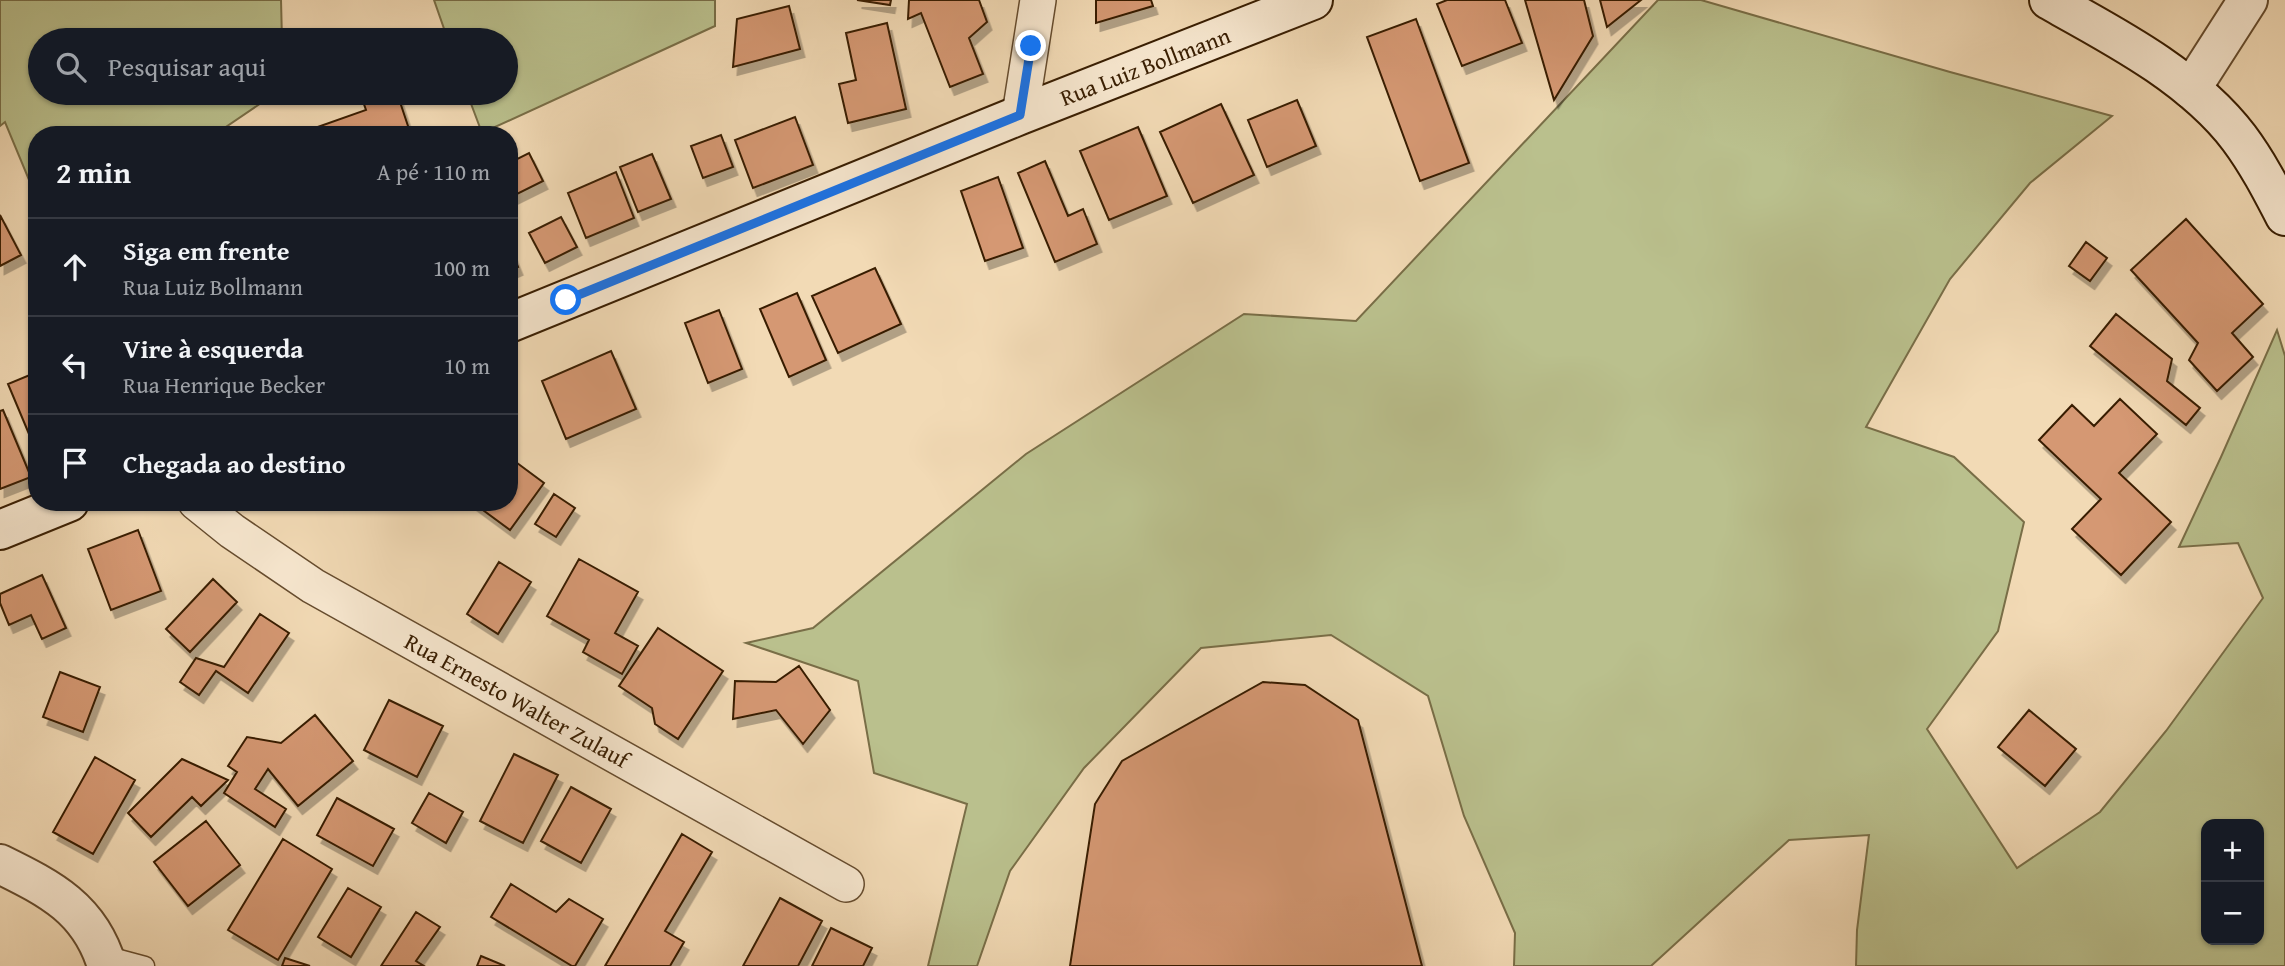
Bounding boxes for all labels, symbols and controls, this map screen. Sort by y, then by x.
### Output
street label: Rua Luiz Bollmann [1055,18,1235,114]
search box [28,28,518,105]
route end [1015,30,1046,61]
text: Pesquisar aqui [108,47,266,86]
icon: search [52,48,90,86]
text: 2 min [56,150,131,194]
text: A pé · 110 m [377,155,490,188]
text: Siga em frente [123,231,290,270]
icon: ahead [56,248,94,286]
text: 100 m [433,251,490,284]
text: Rua Luiz Bollmann [123,270,303,303]
route start [550,284,581,315]
text: Vire à esquerda [123,329,304,368]
icon: left [56,346,94,384]
text: 10 m [444,349,490,382]
text: Rua Henrique Becker [123,368,325,401]
icon: arrive [56,444,94,482]
text: Chegada ao destino [123,444,346,483]
street label: Rua Ernesto Walter Zulauf [399,625,637,777]
map controls [2201,819,2264,945]
button: + [2201,819,2264,882]
button: − [2201,882,2264,945]

